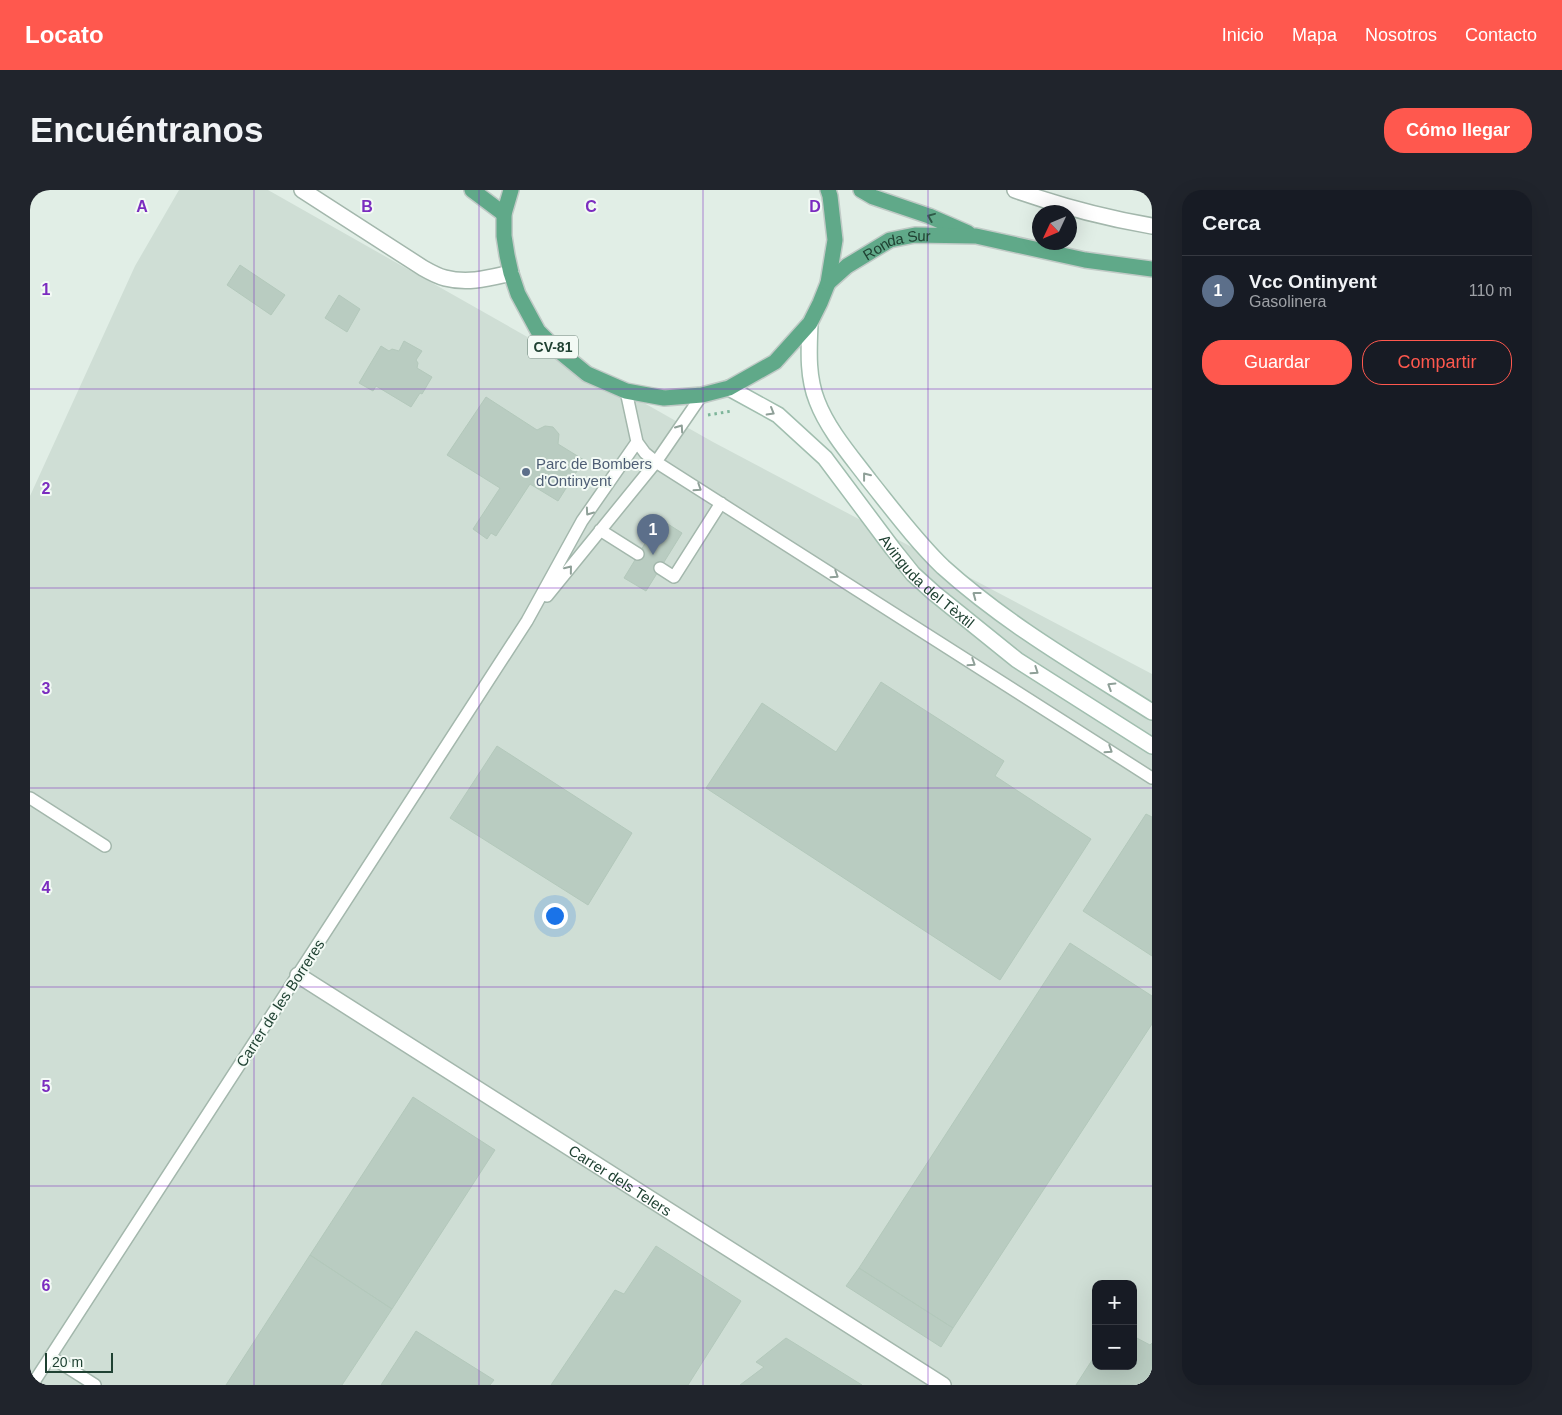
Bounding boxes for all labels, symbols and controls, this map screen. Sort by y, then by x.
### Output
text: Locato [25,21,104,48]
text: Inicio [1222,25,1264,45]
text: Mapa [1292,25,1337,45]
text: Nosotros [1365,25,1437,45]
text: Contacto [1465,25,1537,45]
button: Cómo llegar [1384,108,1532,153]
text: Encuéntranos [30,110,263,149]
text: A [136,198,148,215]
text: B [361,198,373,215]
text: C [585,198,597,215]
text: D [809,198,821,215]
north arrow [1032,205,1077,250]
text: Cerca [1202,211,1260,234]
one-way arrow [927,213,936,223]
street label: Ronda Sur [859,226,931,263]
text: Vcc Ontinyent [1249,271,1377,292]
text: 1 [42,281,51,298]
text: 1 [1214,282,1222,299]
text: 110 m [1469,282,1512,299]
text: Gasolinera [1249,293,1326,310]
road number: CV-81 [528,336,578,358]
button: Guardar [1202,340,1352,385]
button: Compartir [1362,340,1512,385]
one-way arrow [766,405,775,415]
one-way arrow [674,424,683,434]
place label: Parc de Bombers d'Ontinyent [536,455,652,489]
marker: Parc de Bombers d'Ontinyent [520,466,532,478]
one-way arrow [864,473,872,482]
text: 2 [42,480,51,497]
one-way arrow [692,482,701,491]
one-way arrow [586,506,595,515]
pin: 1 [637,514,669,555]
street label: Avinguda del Tèxtil [876,531,978,631]
one-way arrow [563,566,571,575]
one-way arrow [829,569,838,579]
one-way arrow [973,592,982,600]
one-way arrow [966,656,975,666]
one-way arrow [1029,665,1038,674]
text: 3 [42,680,51,697]
one-way arrow [1107,682,1116,692]
one-way arrow [1103,744,1112,754]
text: 4 [42,879,51,896]
your location [542,903,568,929]
street label: Carrer de les Borreres [232,936,328,1070]
text: 5 [42,1078,51,1095]
street label: Carrer dels Telers [566,1141,675,1219]
text: 6 [42,1277,51,1294]
map controls [1092,1280,1137,1370]
button: + [1092,1280,1137,1325]
button: − [1092,1325,1137,1370]
scale bar [45,1350,112,1373]
text: 20 m [52,1354,83,1370]

